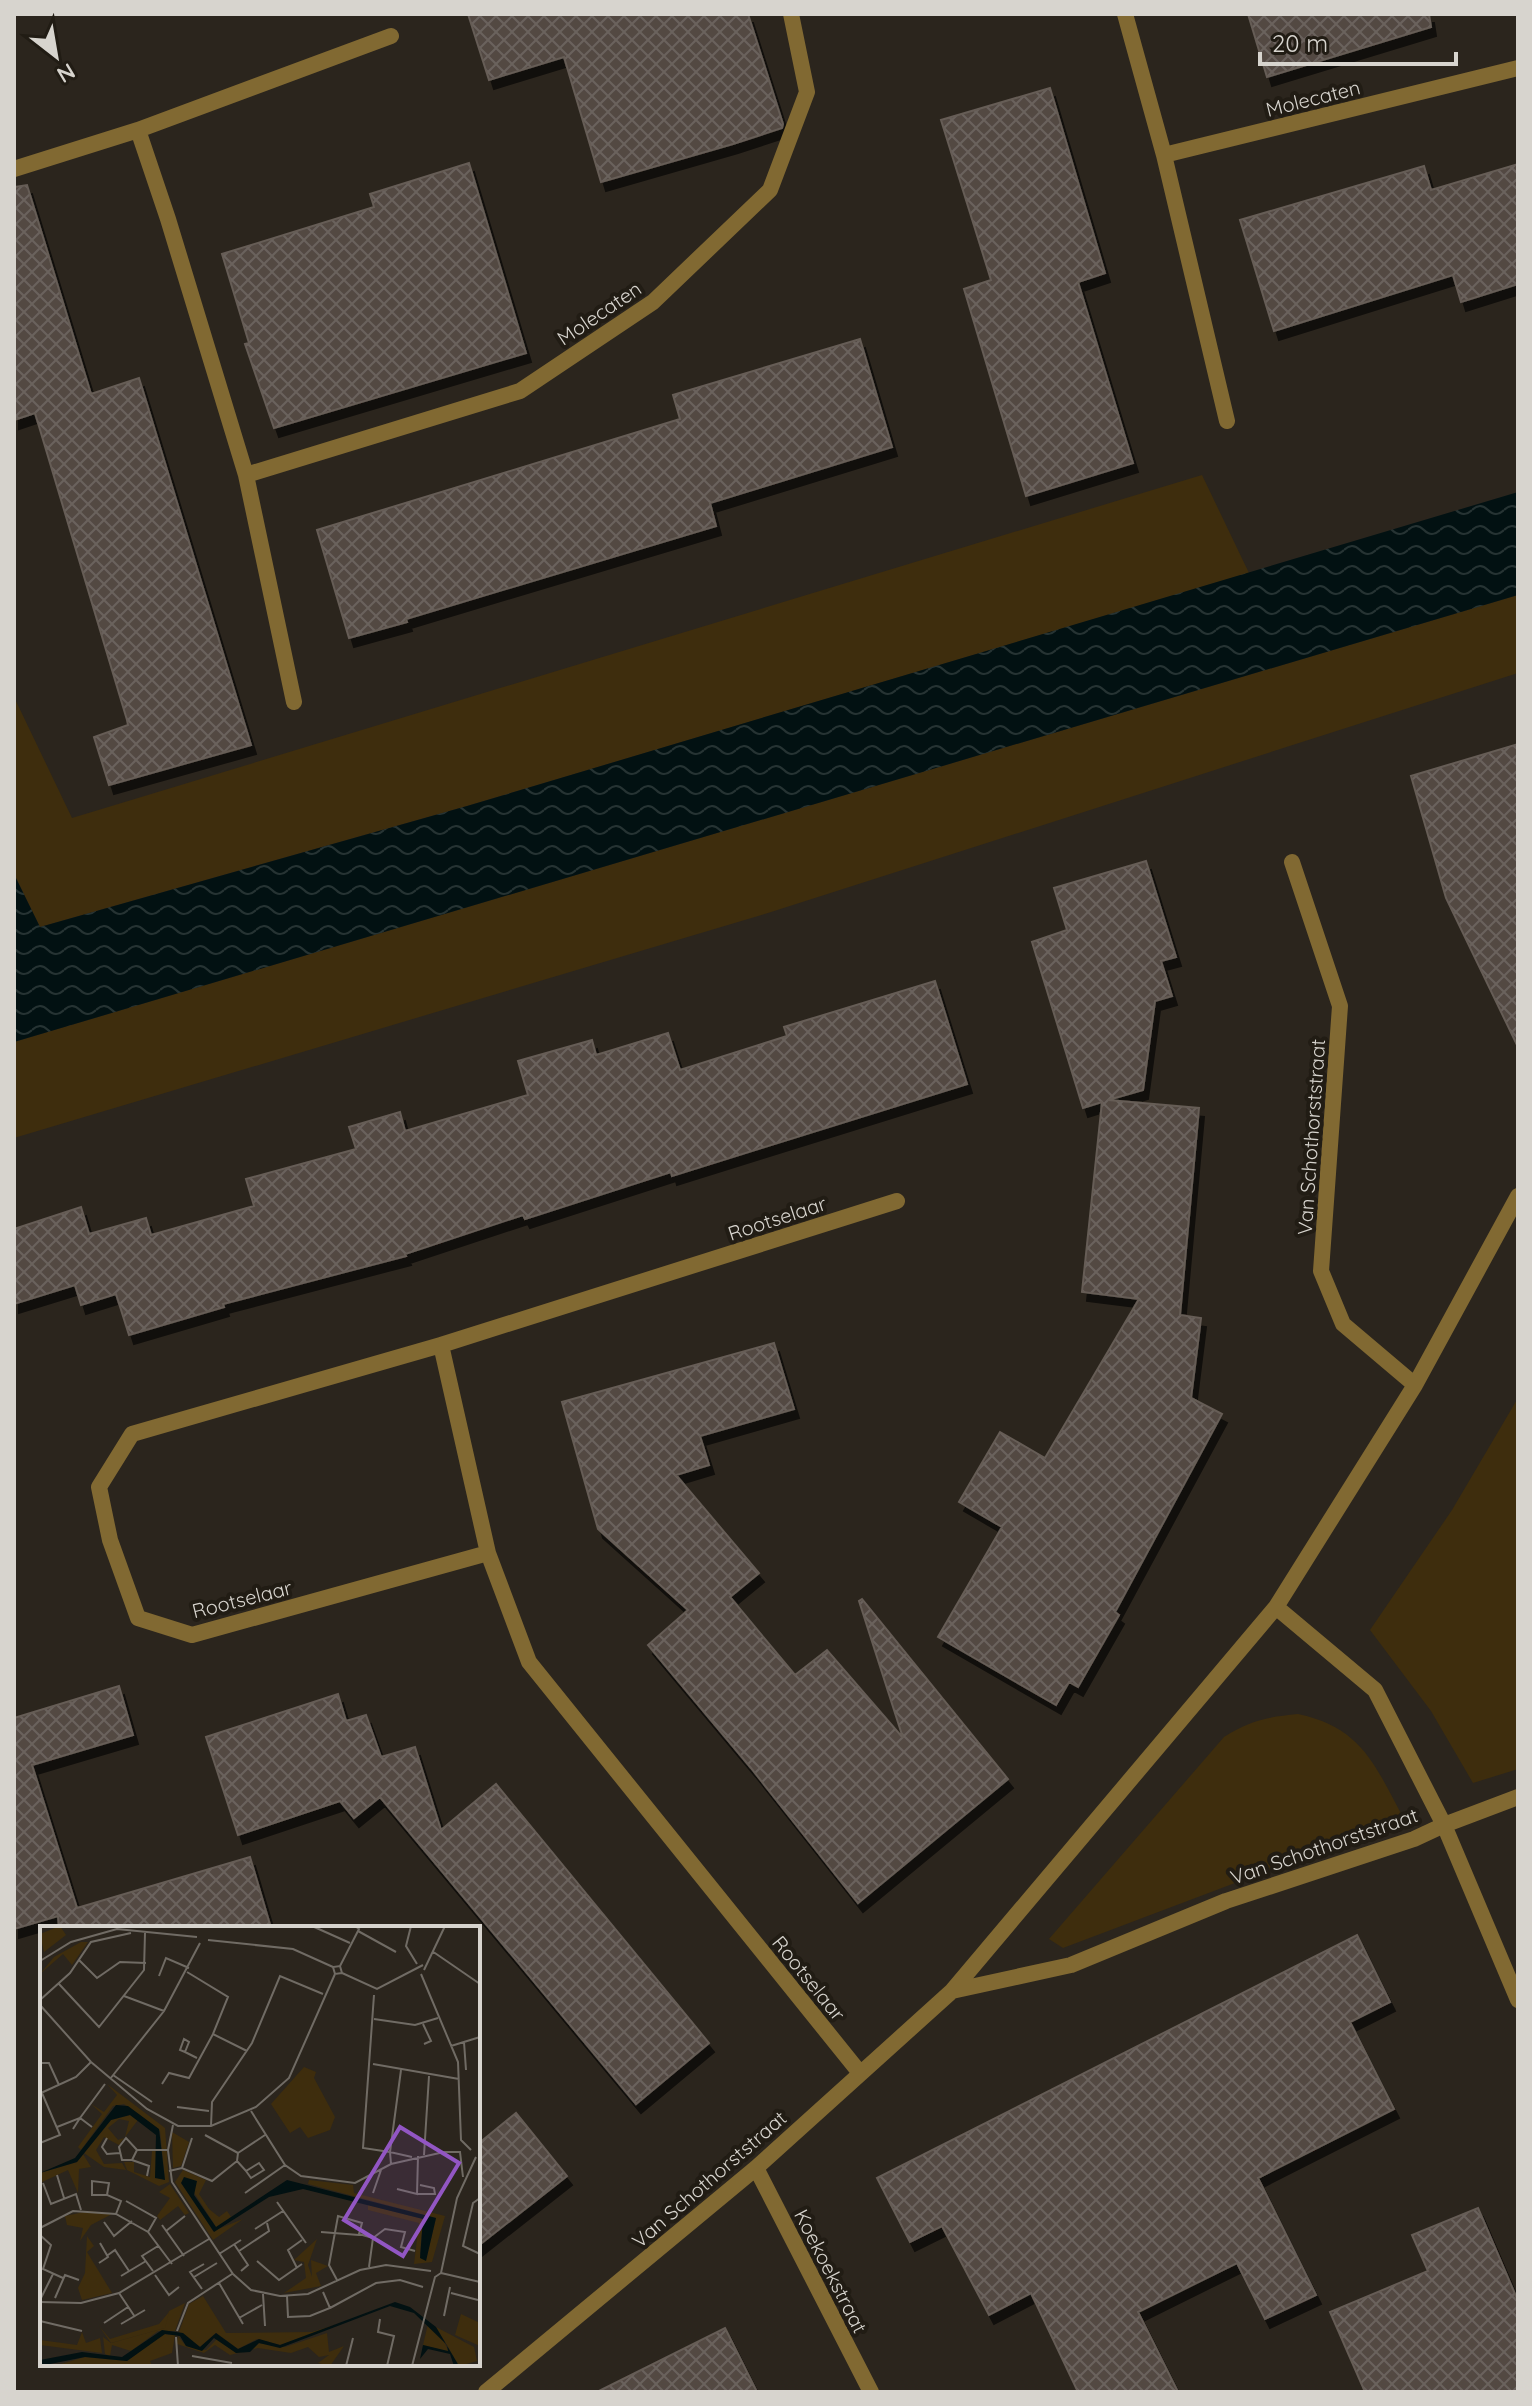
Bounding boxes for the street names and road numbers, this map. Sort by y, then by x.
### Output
street label: Molecaten [1263,74,1363,122]
street label: Molecaten [552,276,646,350]
street label: Van Schothorststraat [1292,1038,1330,1236]
street label: Rootselaar [725,1190,830,1246]
street label: Rootselaar [189,1574,295,1623]
street label: Van Schothorststraat [1227,1802,1421,1890]
street label: Rootselaar [767,1930,851,2026]
street label: Van Schothorststraat [627,2105,792,2253]
street label: Koekoekstraat [789,2205,873,2337]

